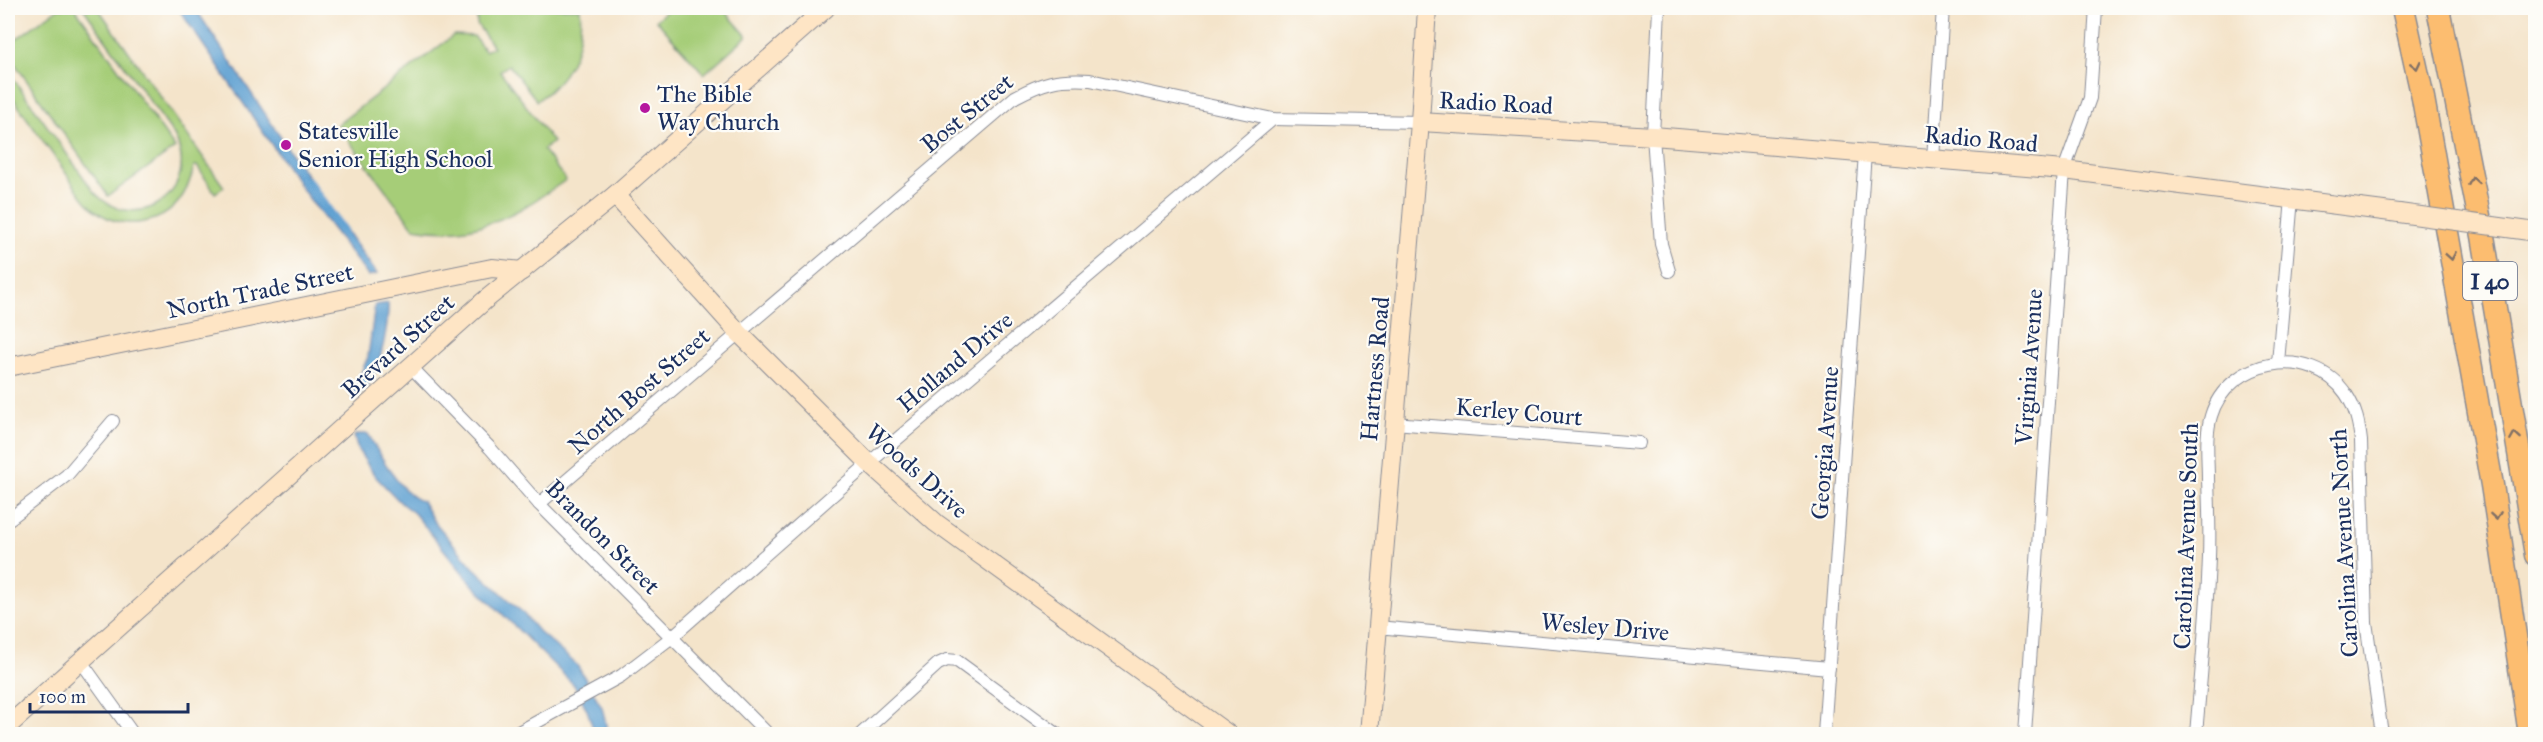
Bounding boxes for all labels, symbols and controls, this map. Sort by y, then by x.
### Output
one-way arrow [2409,59,2422,69]
street label: Bost Street [915,66,1020,159]
place label: The Bible Way Church [657,79,780,137]
street label: Radio Road [1438,85,1554,121]
marker: The Bible Way Church [638,101,652,115]
place label: Statesville Senior High School [298,116,493,174]
street label: Radio Road [1923,119,2039,159]
marker: Statesville Senior High School [279,138,293,152]
one-way arrow [2467,176,2480,186]
one-way arrow [2444,251,2457,261]
street label: North Trade Street [164,256,357,325]
road number: I 40 [2463,262,2517,300]
street label: Brevard Street [335,287,461,405]
street label: Virginia Avenue [2008,288,2049,447]
street label: Hartness Road [1354,295,1396,443]
street label: Holland Drive [891,305,1019,419]
street label: North Bost Street [562,321,717,461]
street label: Georgia Avenue [1805,365,1845,521]
street label: Kerley Court [1454,392,1584,433]
street label: Woods Drive [859,417,975,525]
street label: Carolina Avenue South [2167,422,2205,650]
street label: Carolina Avenue North [2323,428,2365,658]
one-way arrow [2510,431,2522,440]
street label: Brandon Street [539,473,667,601]
one-way arrow [2490,511,2502,521]
street label: Wesley Drive [1540,606,1670,648]
scale bar [30,676,188,714]
text: 100 m [39,686,86,708]

